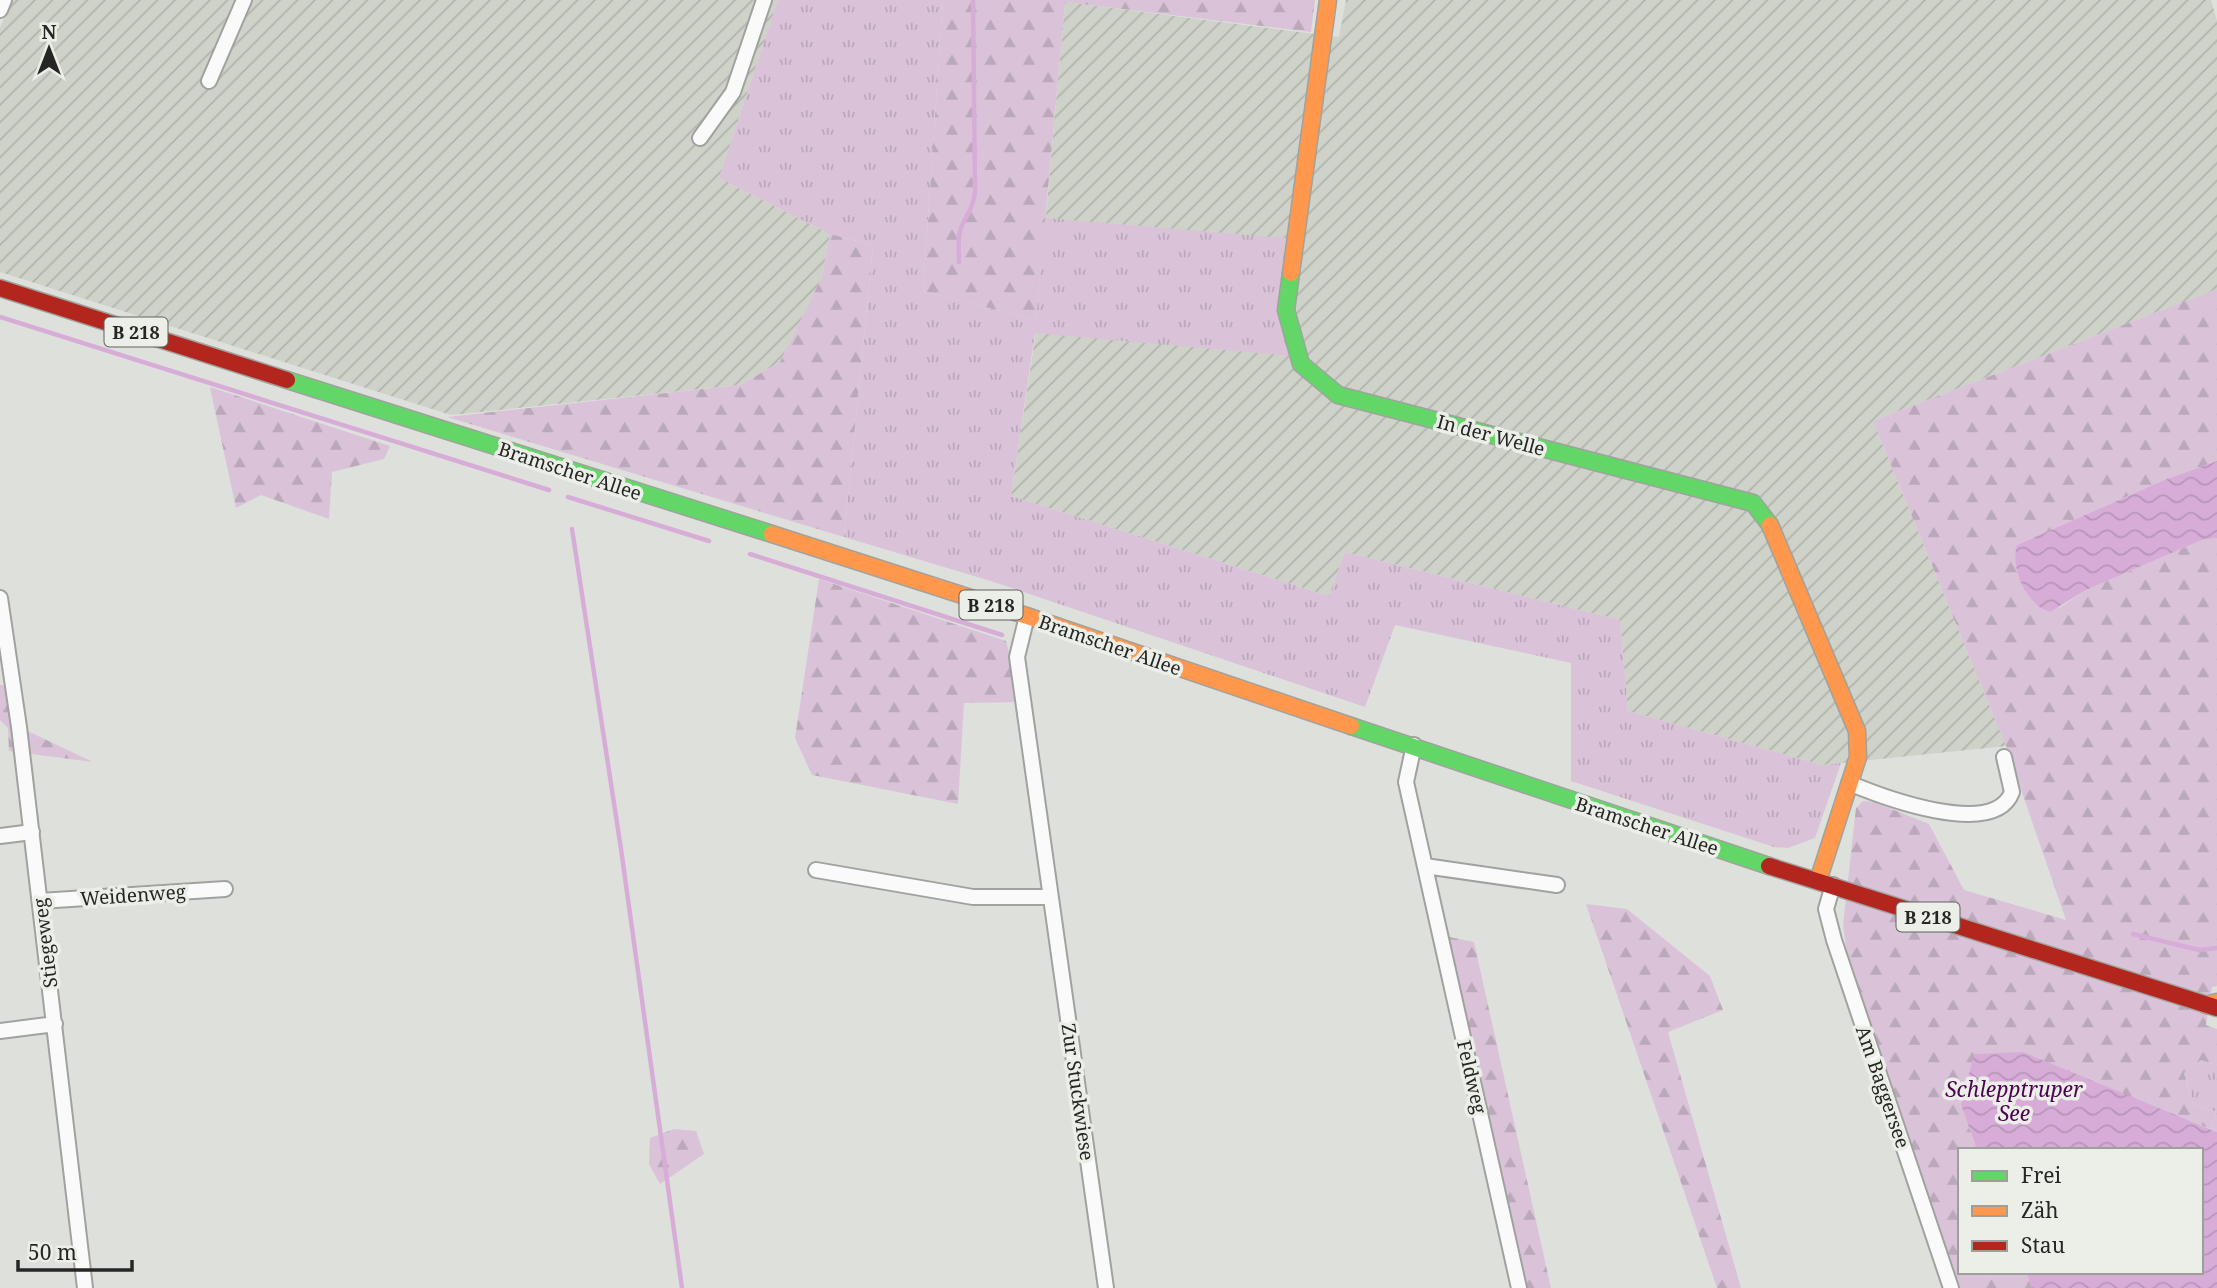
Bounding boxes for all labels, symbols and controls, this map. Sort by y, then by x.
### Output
north arrow [14,14,84,84]
text: N [42,19,57,45]
road number: B 218 [104,318,168,346]
street label: In der Welle [1434,408,1548,462]
street label: Bramscher Allee [495,436,645,506]
road number: B 218 [960,590,1023,620]
street label: Bramscher Allee [1035,608,1185,682]
street label: Bramscher Allee [1572,791,1722,861]
street label: Weidenweg [79,878,187,912]
street label: Stiegeweg [27,897,63,989]
road number: B 218 [1896,902,1960,932]
street label: Zur Stuckwiese [1056,1022,1100,1162]
street label: Am Baggersee [1850,1022,1916,1152]
street label: Feldweg [1451,1038,1493,1116]
water label: Schlepptruper See [1945,1075,2083,1127]
legend [1958,1148,2203,1274]
text: Frei [2021,1161,2062,1189]
text: Zäh [2021,1196,2059,1224]
scale bar [18,1228,131,1272]
text: Stau [2021,1231,2065,1259]
text: 50 m [28,1238,77,1266]

